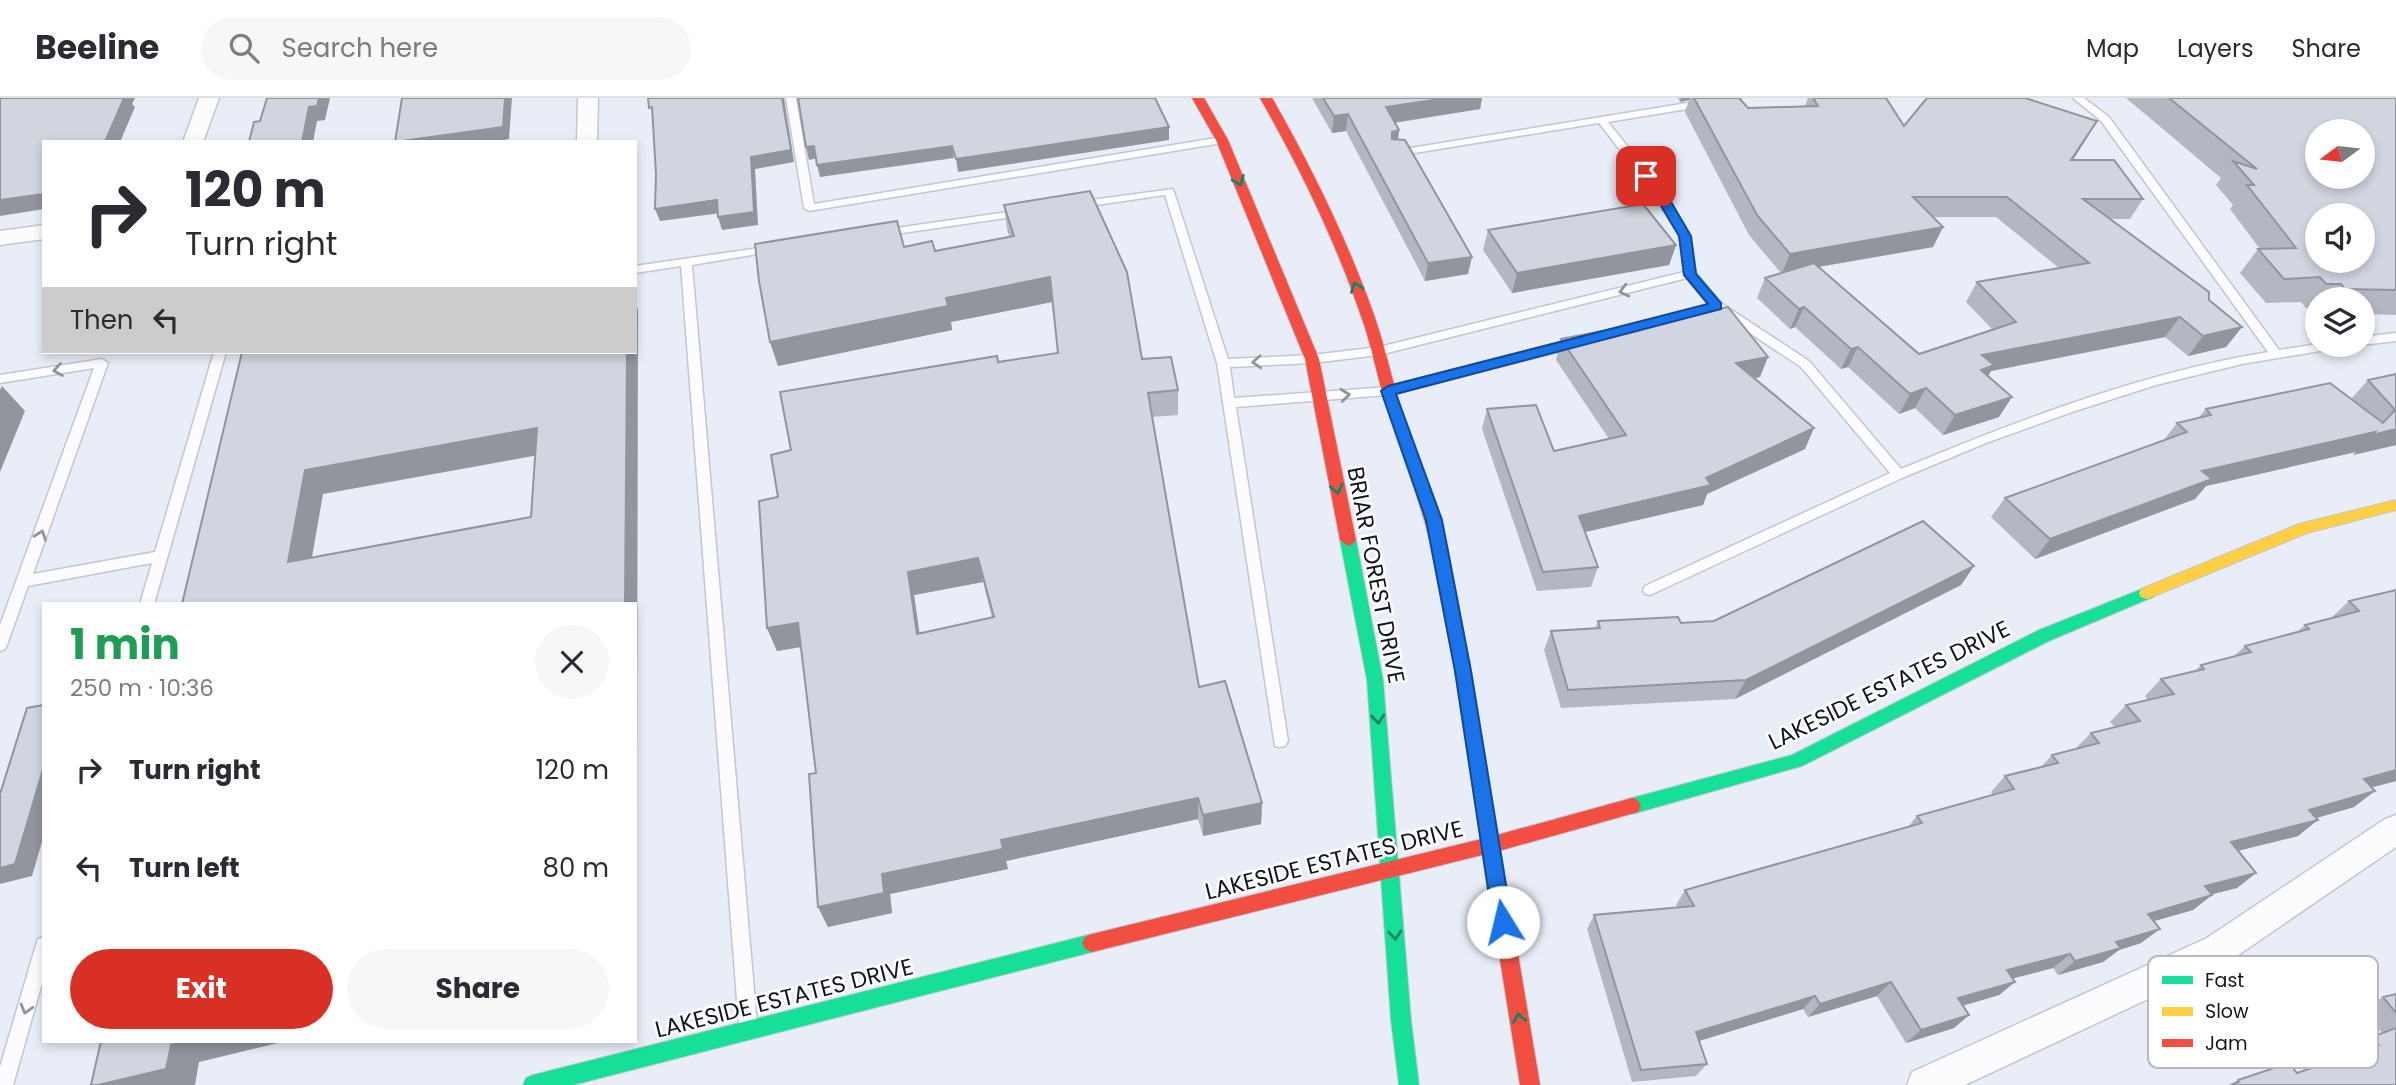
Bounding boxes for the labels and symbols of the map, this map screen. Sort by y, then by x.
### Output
north arrow [2305,119,2375,189]
pin [1616,146,1676,206]
one-way arrow [1230,175,1244,187]
one-way arrow [1350,281,1364,293]
one-way arrow [1618,282,1630,297]
one-way arrow [1251,354,1262,369]
one-way arrow [52,362,64,377]
one-way arrow [1340,388,1351,403]
street label: BRIAR FOREST DRIVE [1339,464,1413,686]
one-way arrow [1329,483,1344,495]
one-way arrow [33,529,47,542]
street label: LAKESIDE ESTATES DRIVE [1763,613,2015,757]
one-way arrow [1370,714,1385,725]
street label: LAKESIDE ESTATES DRIVE [1202,812,1466,908]
position arrow [1466,885,1540,959]
one-way arrow [1387,930,1402,941]
street label: LAKESIDE ESTATES DRIVE [652,950,916,1046]
legend [2148,956,2378,1068]
text: Fast [2205,967,2244,994]
text: Slow [2205,998,2249,1025]
one-way arrow [19,1003,34,1015]
one-way arrow [1512,1012,1527,1024]
text: Jam [2205,1030,2247,1057]

